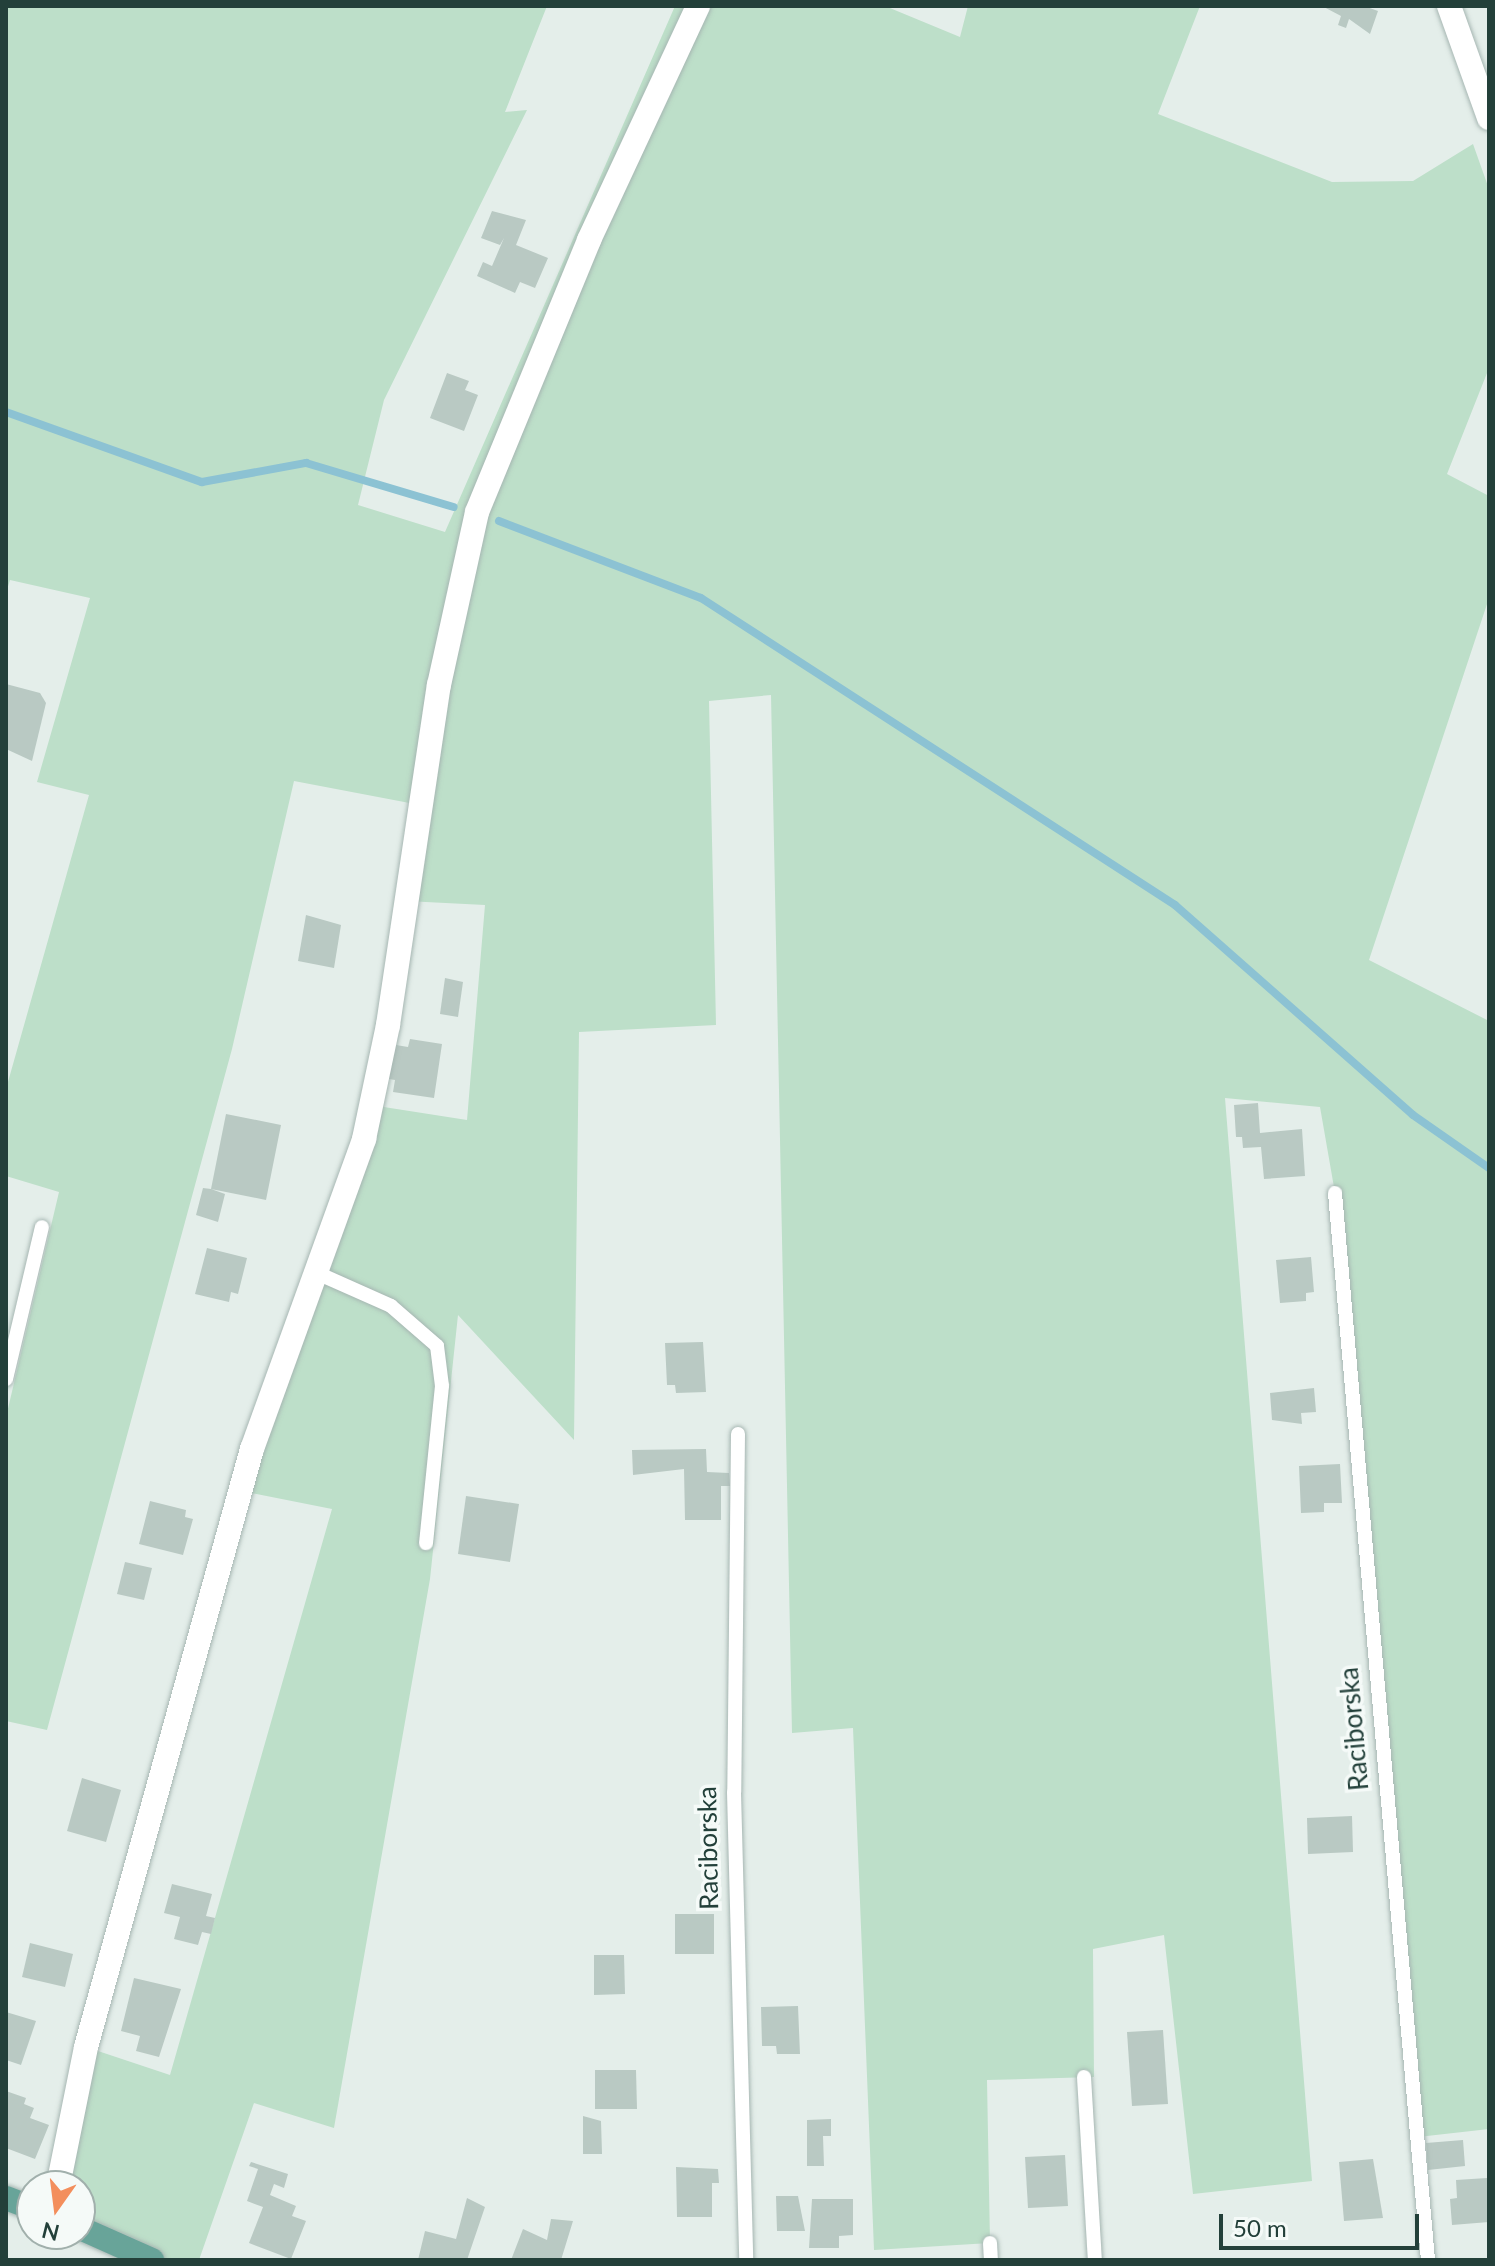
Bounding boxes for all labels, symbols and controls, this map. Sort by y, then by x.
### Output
street label: Raciborska [1333,1666,1375,1792]
street label: Raciborska [691,1786,725,1910]
north arrow [16,2170,96,2250]
scale bar [1223,2198,1423,2248]
text: 50 m [1233,2213,1287,2242]
text: N [39,2217,62,2247]

